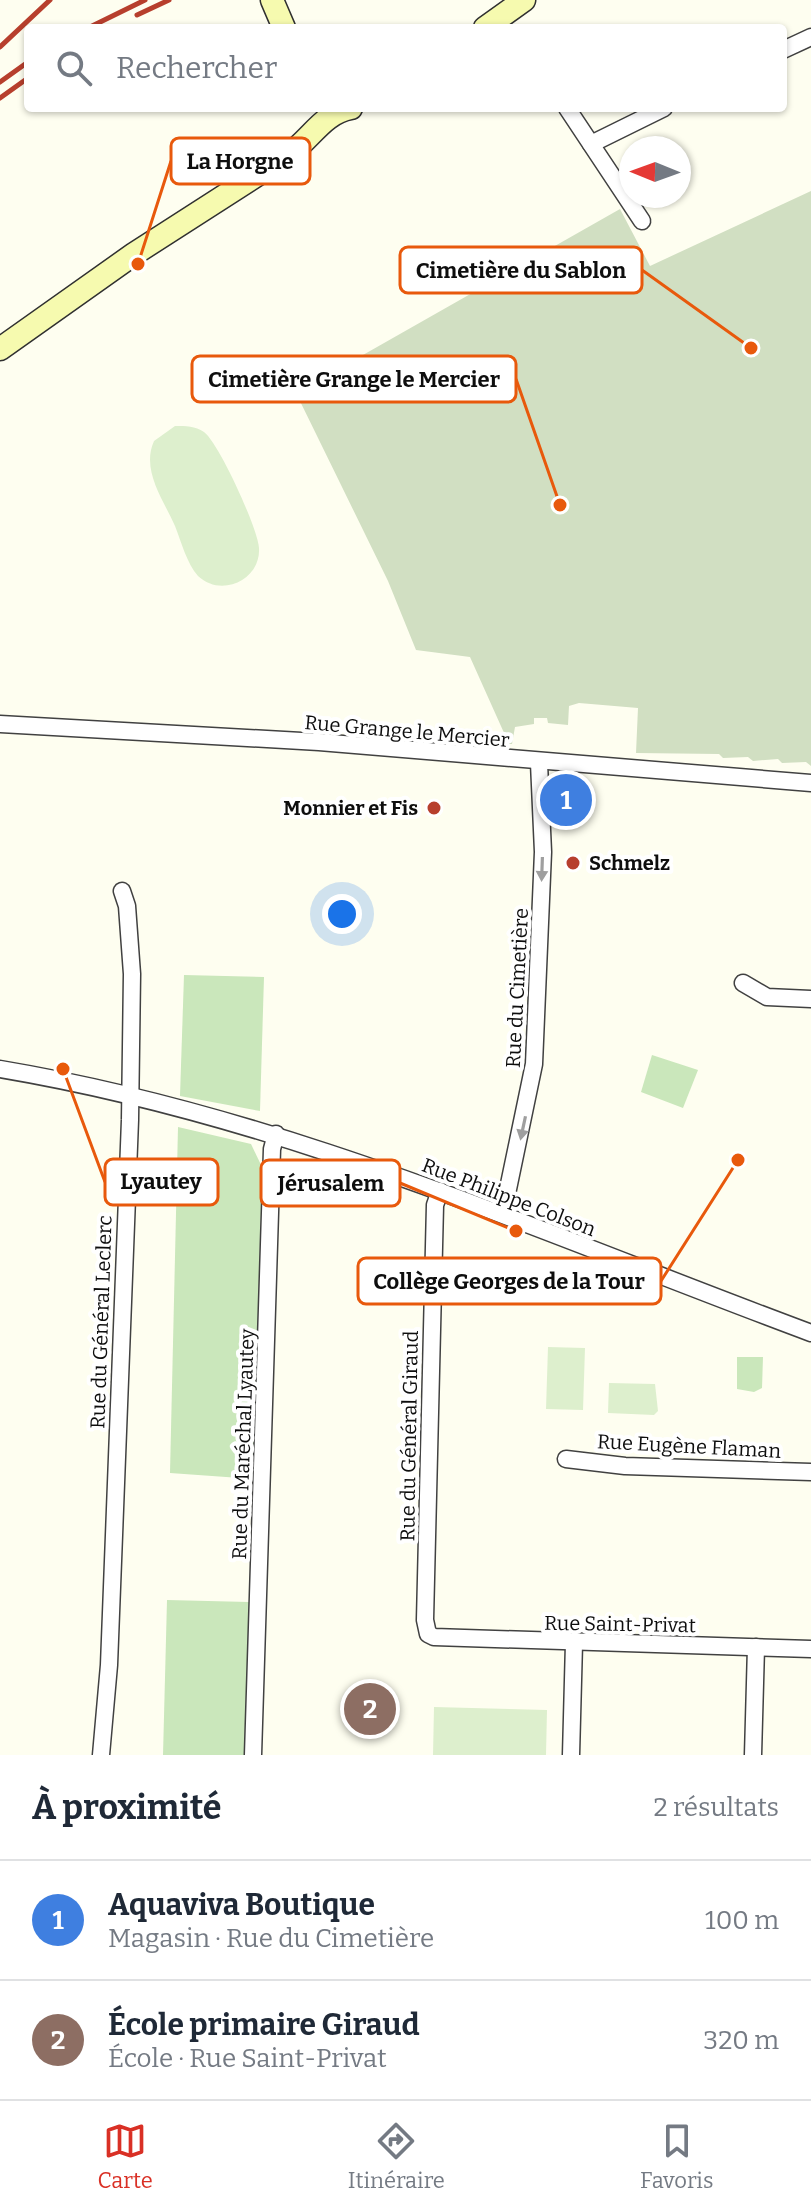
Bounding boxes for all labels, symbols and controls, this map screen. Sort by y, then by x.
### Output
search box [24,24,787,112]
icon: search [52,46,96,90]
text: Rechercher [116,50,277,86]
north arrow [619,136,691,208]
callout: La Horgne [171,138,310,184]
text: La Horgne [187,148,294,175]
callout: Cimetière du Sablon [400,247,642,293]
text: Cimetière du Sablon [416,257,626,284]
callout: Cimetière Grange le Mercier [192,356,516,402]
text: Cimetière Grange le Mercier [208,366,501,393]
street label: Rue Grange le Mercier [303,710,511,752]
pin: 1 [540,770,592,830]
place label: Monnier et Fis [283,796,418,820]
marker: Monnier et Fis [425,799,443,817]
place label: Schmelz [589,851,670,875]
marker: Schmelz [564,854,582,872]
one-way arrow [536,857,549,882]
your location [322,894,362,934]
street label: Rue du Cimetière [501,907,533,1069]
one-way arrow [517,1115,529,1140]
street label: Rue Philippe Colson [419,1153,600,1241]
callout: Lyautey [105,1159,218,1205]
callout: Jérusalem [261,1160,400,1206]
text: Lyautey [120,1168,203,1195]
text: Jérusalem [277,1170,384,1197]
street label: Rue du Général Leclerc [85,1215,117,1429]
callout: Collège Georges de la Tour [358,1258,661,1304]
text: Collège Georges de la Tour [373,1268,646,1295]
street label: Rue du Maréchal Lyautey [227,1328,259,1560]
street label: Rue du Général Giraud [395,1330,423,1542]
street label: Rue Eugène Flaman [596,1429,782,1463]
street label: Rue Saint-Privat [544,1611,696,1637]
pin: 2 [344,1679,396,1739]
text: À proximité [32,1787,222,1828]
text: 2 résultats [654,1792,779,1823]
text: Aquaviva Boutique [108,1887,375,1923]
text: 1 [52,1905,64,1936]
text: 100 m [705,1905,779,1936]
text: Magasin · Rue du Cimetière [108,1923,434,1954]
text: École primaire Giraud [108,2007,420,2043]
text: 2 [51,2025,65,2056]
text: 320 m [703,2025,779,2056]
text: École · Rue Saint-Privat [108,2043,387,2074]
tab: Carte [98,2119,153,2194]
tab: Itinéraire [348,2119,445,2194]
tab: Favoris [640,2119,713,2194]

